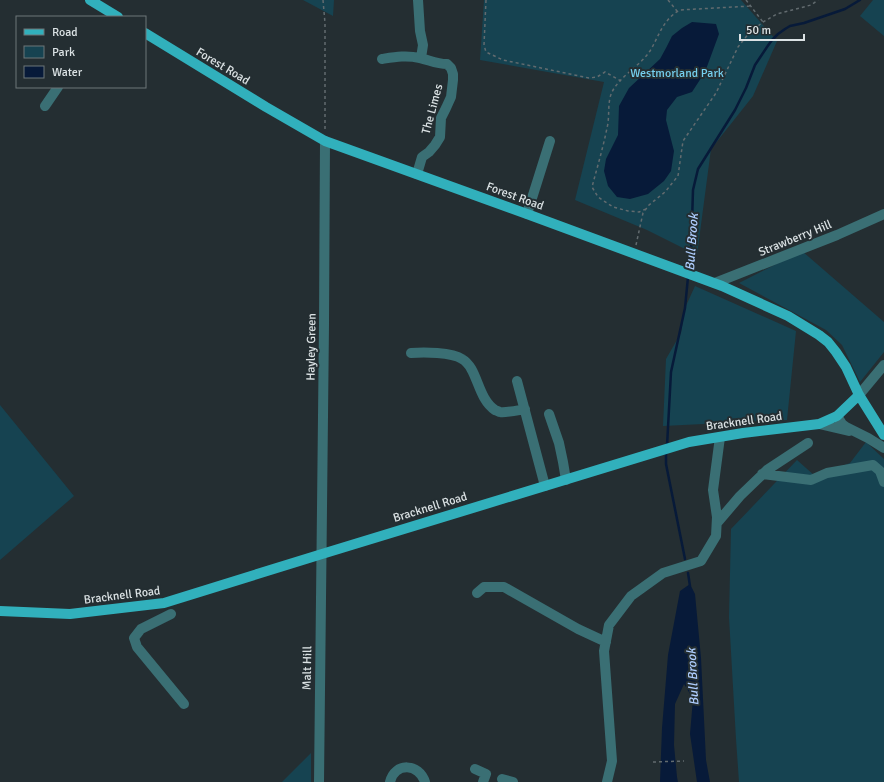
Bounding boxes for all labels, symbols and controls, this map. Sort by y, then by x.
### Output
legend [16,16,146,88]
scale bar [740,16,804,42]
text: 50 m [746,23,771,38]
text: Road [52,25,78,40]
text: Park [52,45,75,60]
street label: Forest Road [193,45,252,88]
text: Water [52,65,83,80]
park label: Westmorland Park [630,66,724,81]
street label: The Limes [419,82,446,136]
street label: Forest Road [484,179,546,214]
water label: Bull Brook [682,211,702,271]
street label: Strawberry Hill [756,217,835,260]
street label: Hayley Green [303,313,320,381]
street label: Bracknell Road [705,409,783,434]
street label: Bracknell Road [391,489,469,526]
street label: Bracknell Road [83,583,161,608]
street label: Malt Hill [300,645,315,690]
water label: Bull Brook [683,646,702,706]

